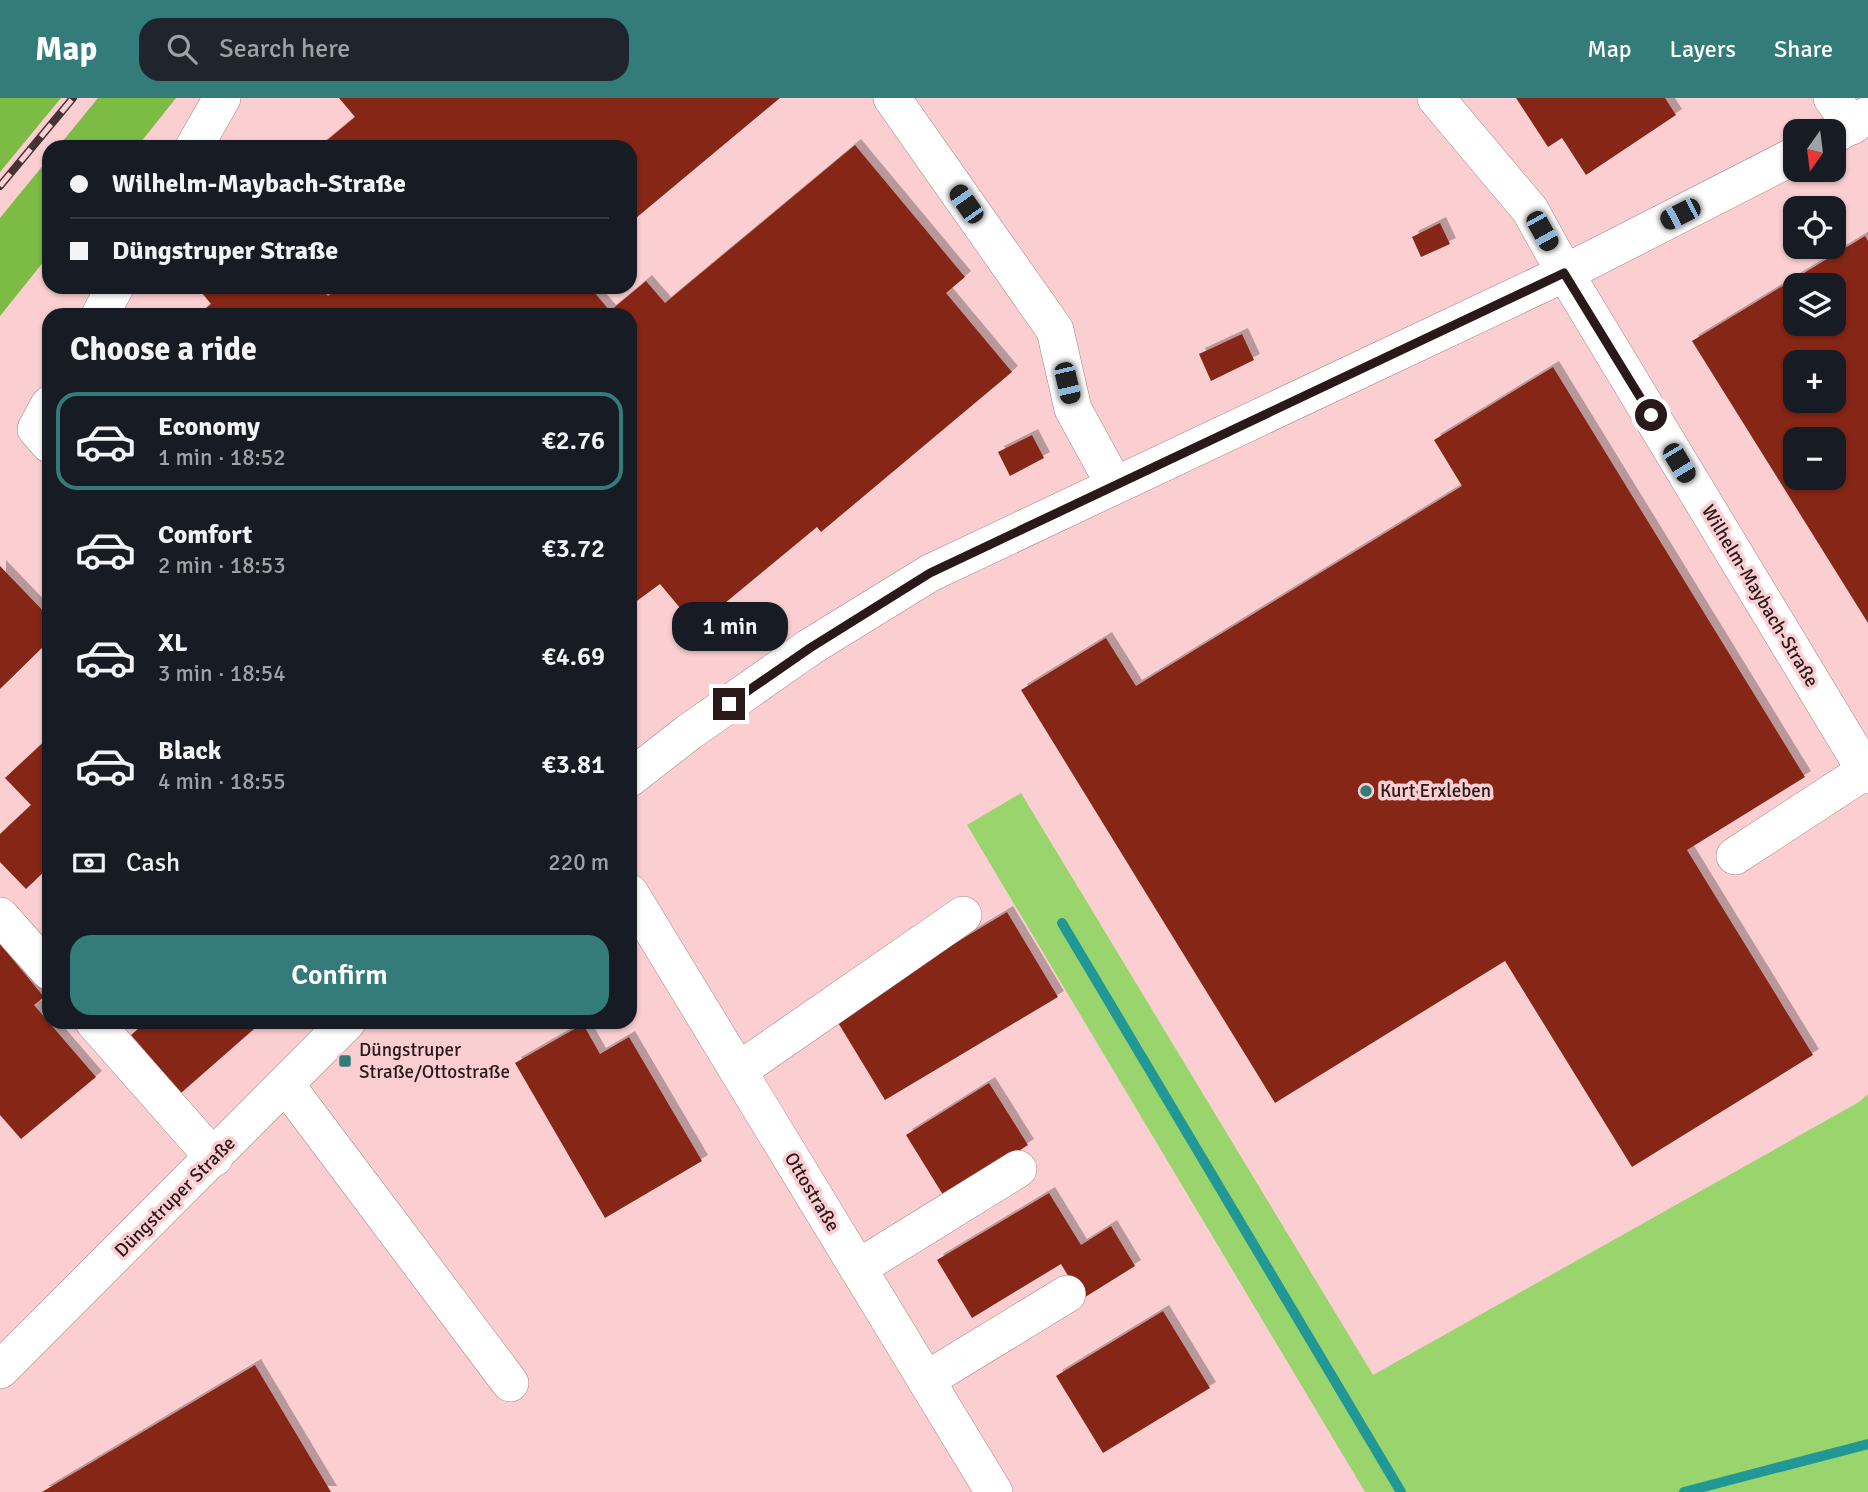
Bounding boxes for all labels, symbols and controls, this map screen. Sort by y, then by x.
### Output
search box [139,18,629,81]
text: Map [35,29,97,70]
icon: search [163,30,201,68]
text: Search here [219,33,350,65]
text: Map [1587,34,1632,64]
text: Layers [1670,34,1736,64]
text: Share [1774,34,1833,64]
north arrow [1783,119,1846,182]
map controls [1783,119,1846,490]
text: Wilhelm-Maybach-Straße [112,168,406,200]
car [946,181,987,227]
car [1657,195,1704,233]
button: locate [1783,196,1846,259]
car [1523,208,1562,254]
text: Düngstruper Straße [112,235,338,267]
button: layers [1783,273,1846,336]
text: Choose a ride [70,330,257,369]
button: + [1783,350,1846,413]
car [1053,360,1082,406]
route start [1635,399,1667,431]
icon: car [74,410,137,473]
text: Economy [158,411,260,443]
text: €2.76 [542,425,605,457]
button: − [1783,427,1846,490]
car [1660,440,1699,486]
text: 1 min · 18:52 [158,443,286,472]
street label: Wilhelm-Maybach-Straße [1696,501,1824,691]
icon: car [74,518,137,581]
text: Comfort [158,519,252,551]
text: €3.72 [542,533,605,565]
text: 2 min · 18:53 [158,551,286,580]
callout: 1 min [671,602,787,652]
text: 1 min [702,612,758,641]
icon: car [74,626,137,689]
text: XL [158,627,188,659]
text: €4.69 [542,641,605,673]
text: 3 min · 18:54 [158,659,286,688]
route end [713,688,745,720]
icon: car [74,734,137,797]
text: Black [158,735,221,767]
text: €3.81 [542,749,605,781]
text: 4 min · 18:55 [158,767,286,796]
place label: Kurt Erxleben [1380,779,1491,803]
marker: Kurt Erxleben [1358,783,1374,799]
icon: cash [70,844,108,882]
text: Cash [126,847,180,879]
text: 220 m [548,848,609,877]
button: Confirm [70,935,609,1015]
place label: Düngstruper Straße/Ottostraße [359,1038,510,1084]
marker: Düngstruper Straße/Ottostraße [337,1053,353,1069]
street label: Düngstruper Straße [109,1131,241,1263]
street label: Ottostraße [779,1148,845,1236]

